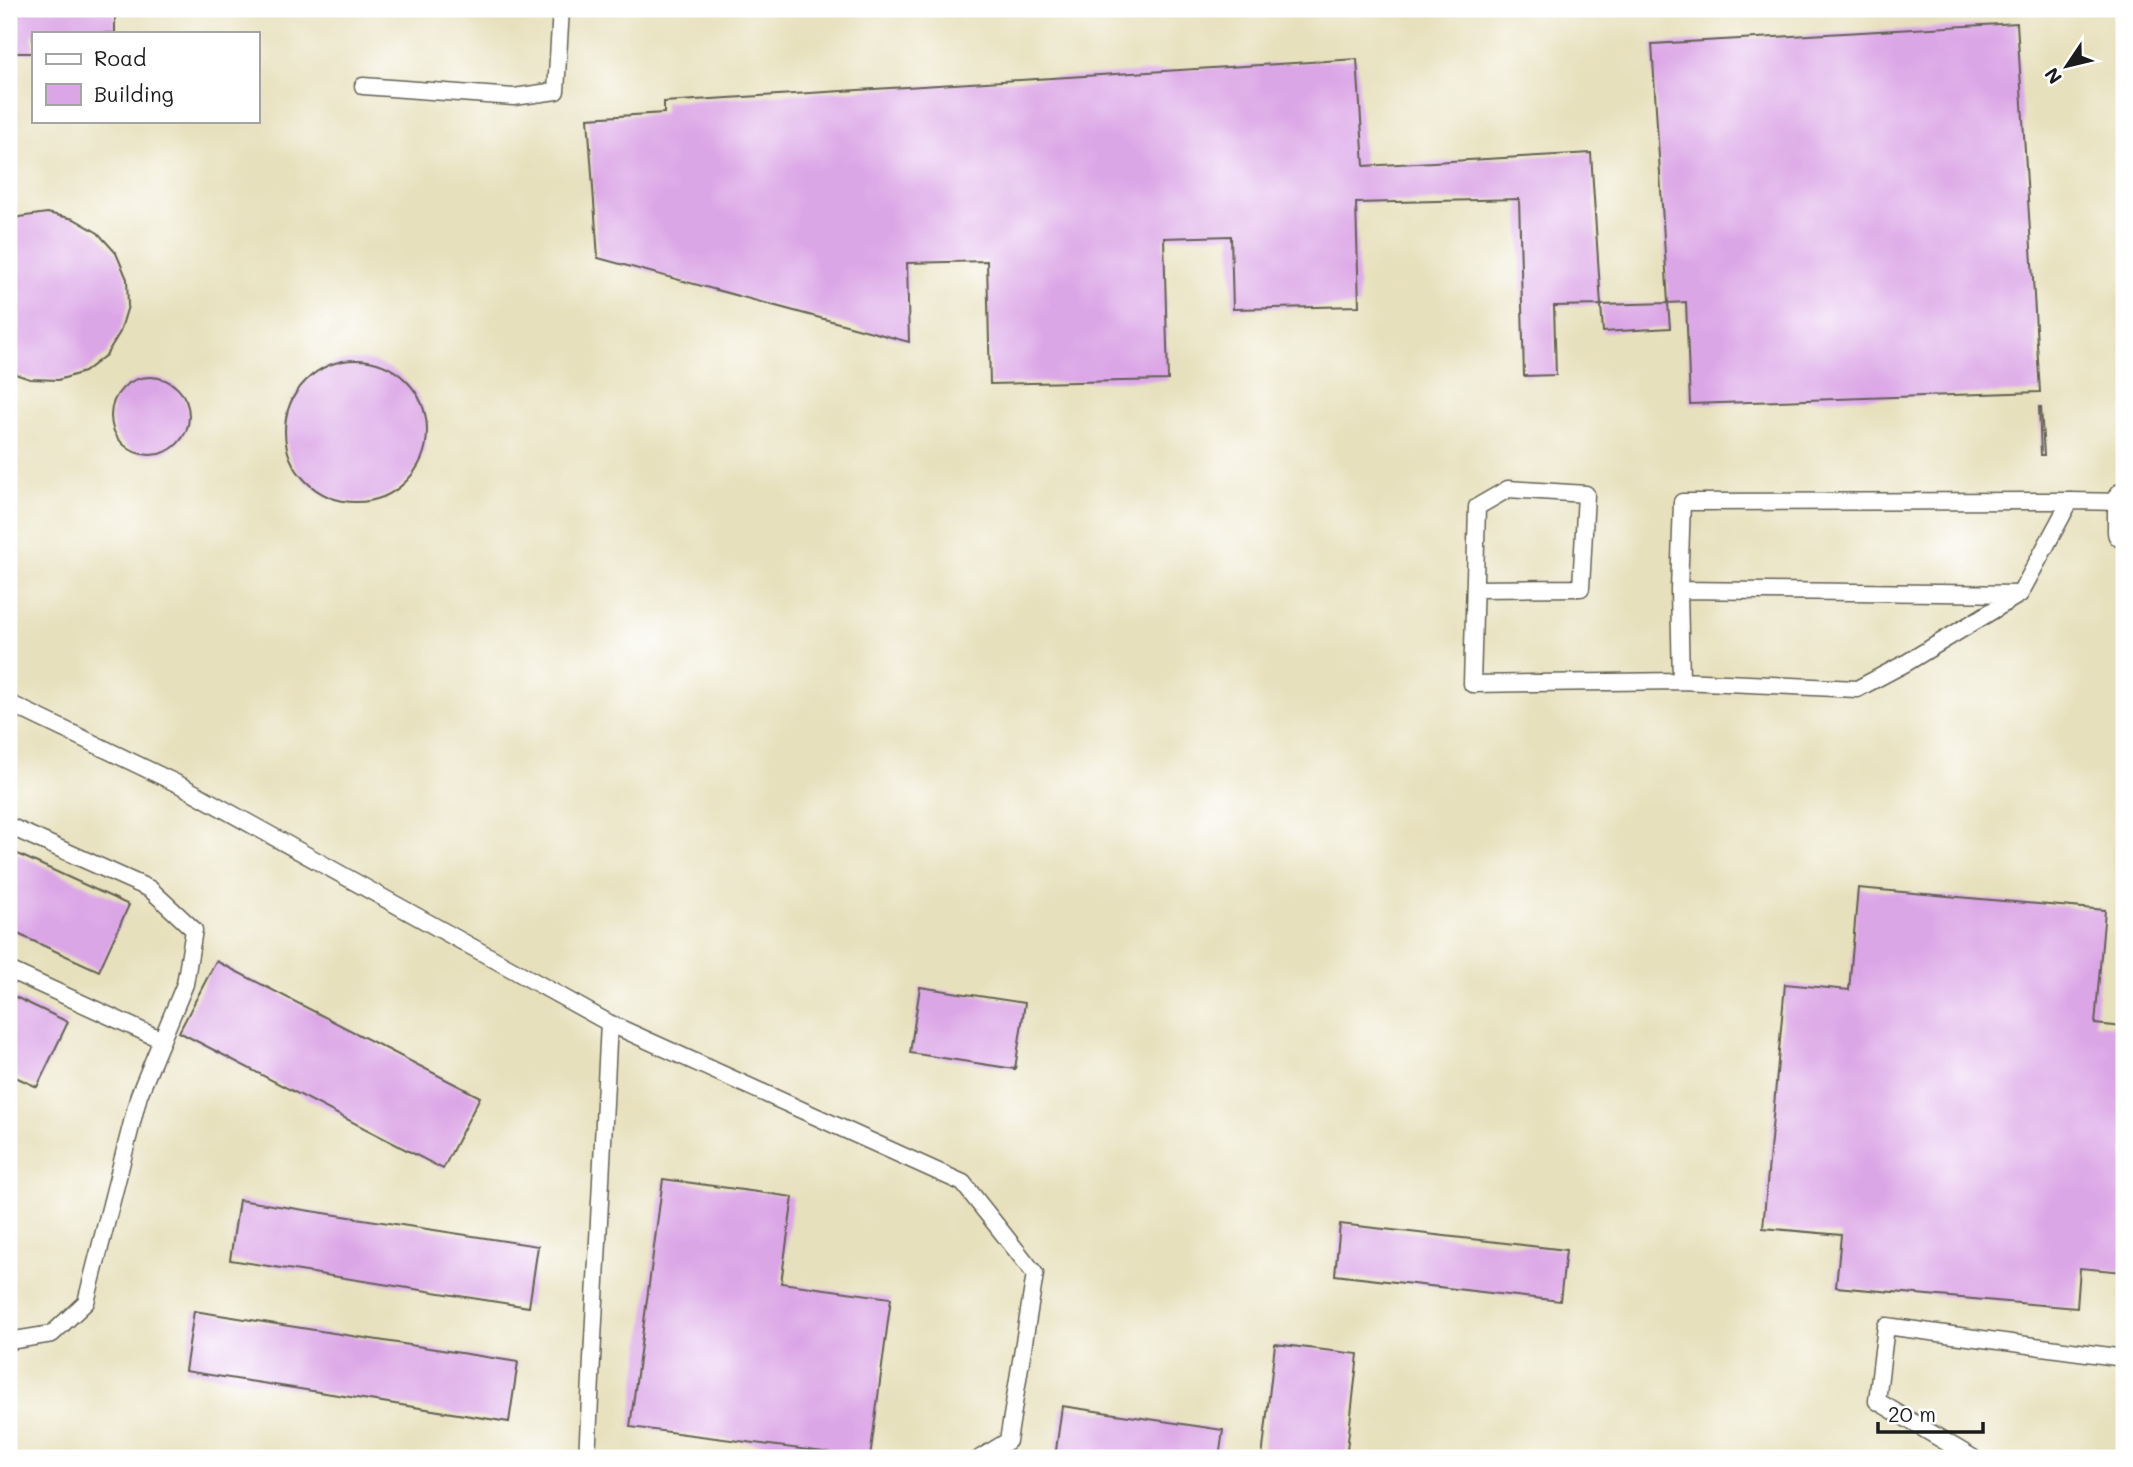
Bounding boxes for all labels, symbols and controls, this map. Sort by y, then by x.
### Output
legend [32,32,259,122]
north arrow [2032,32,2102,102]
text: Road [94,44,146,71]
text: N [2038,63,2067,89]
text: Building [94,80,174,107]
scale bar [1878,1390,1982,1434]
text: 20 m [1888,1400,1936,1427]

